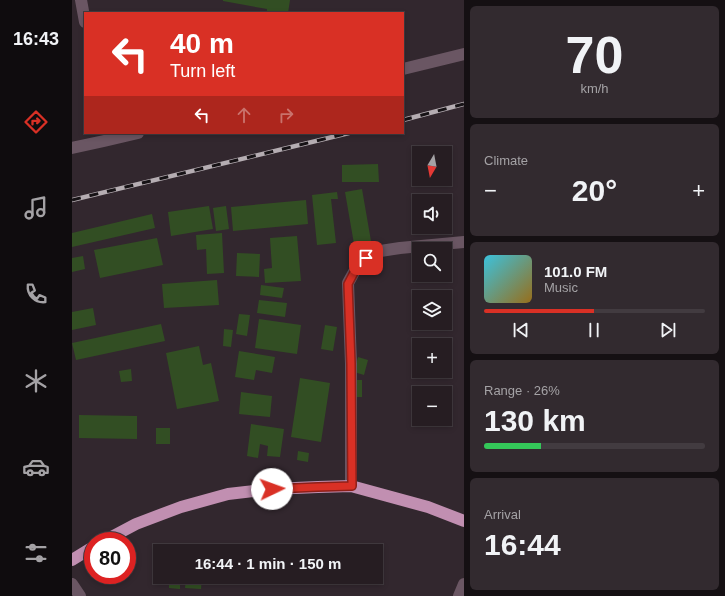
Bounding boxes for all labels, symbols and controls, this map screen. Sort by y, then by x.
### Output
text: 70 [566,26,623,84]
icon: left [104,28,156,80]
text: 40 m [170,28,234,59]
text: 16:43 [13,29,59,49]
text: Turn left [170,61,235,81]
text: km/h [580,81,609,96]
icon: left [191,104,213,126]
icon: ahead [233,104,255,126]
icon: right [275,104,297,126]
icon: directions [22,108,50,136]
north arrow [412,146,452,186]
map controls [412,146,452,426]
text: Climate [484,153,528,168]
text: 20° [572,174,617,207]
text: − [484,178,497,203]
text: + [692,178,705,203]
icon: music [22,194,50,222]
button: sound [412,194,452,234]
pin [349,241,383,275]
button: search [412,242,452,282]
icon: arrive [355,247,377,269]
text: 101.0 FM [544,263,607,280]
icon: phone [22,280,50,308]
text: Music [544,280,578,295]
button: layers [412,290,452,330]
icon: previous [510,319,532,341]
icon: pause [583,319,605,341]
icon: next [657,319,679,341]
button: + [412,338,452,378]
icon: climate [22,367,50,395]
text: Range · 26% [484,383,560,398]
button: − [412,386,452,426]
text: 130 km [484,404,586,437]
icon: car [22,453,50,481]
position arrow [251,468,293,510]
text: Arrival [484,507,521,522]
text: 16:44 [484,528,561,561]
speed limit sign: 80 [84,532,136,584]
icon: filters [22,539,50,567]
text: 16:44 · 1 min · 150 m [195,555,341,572]

